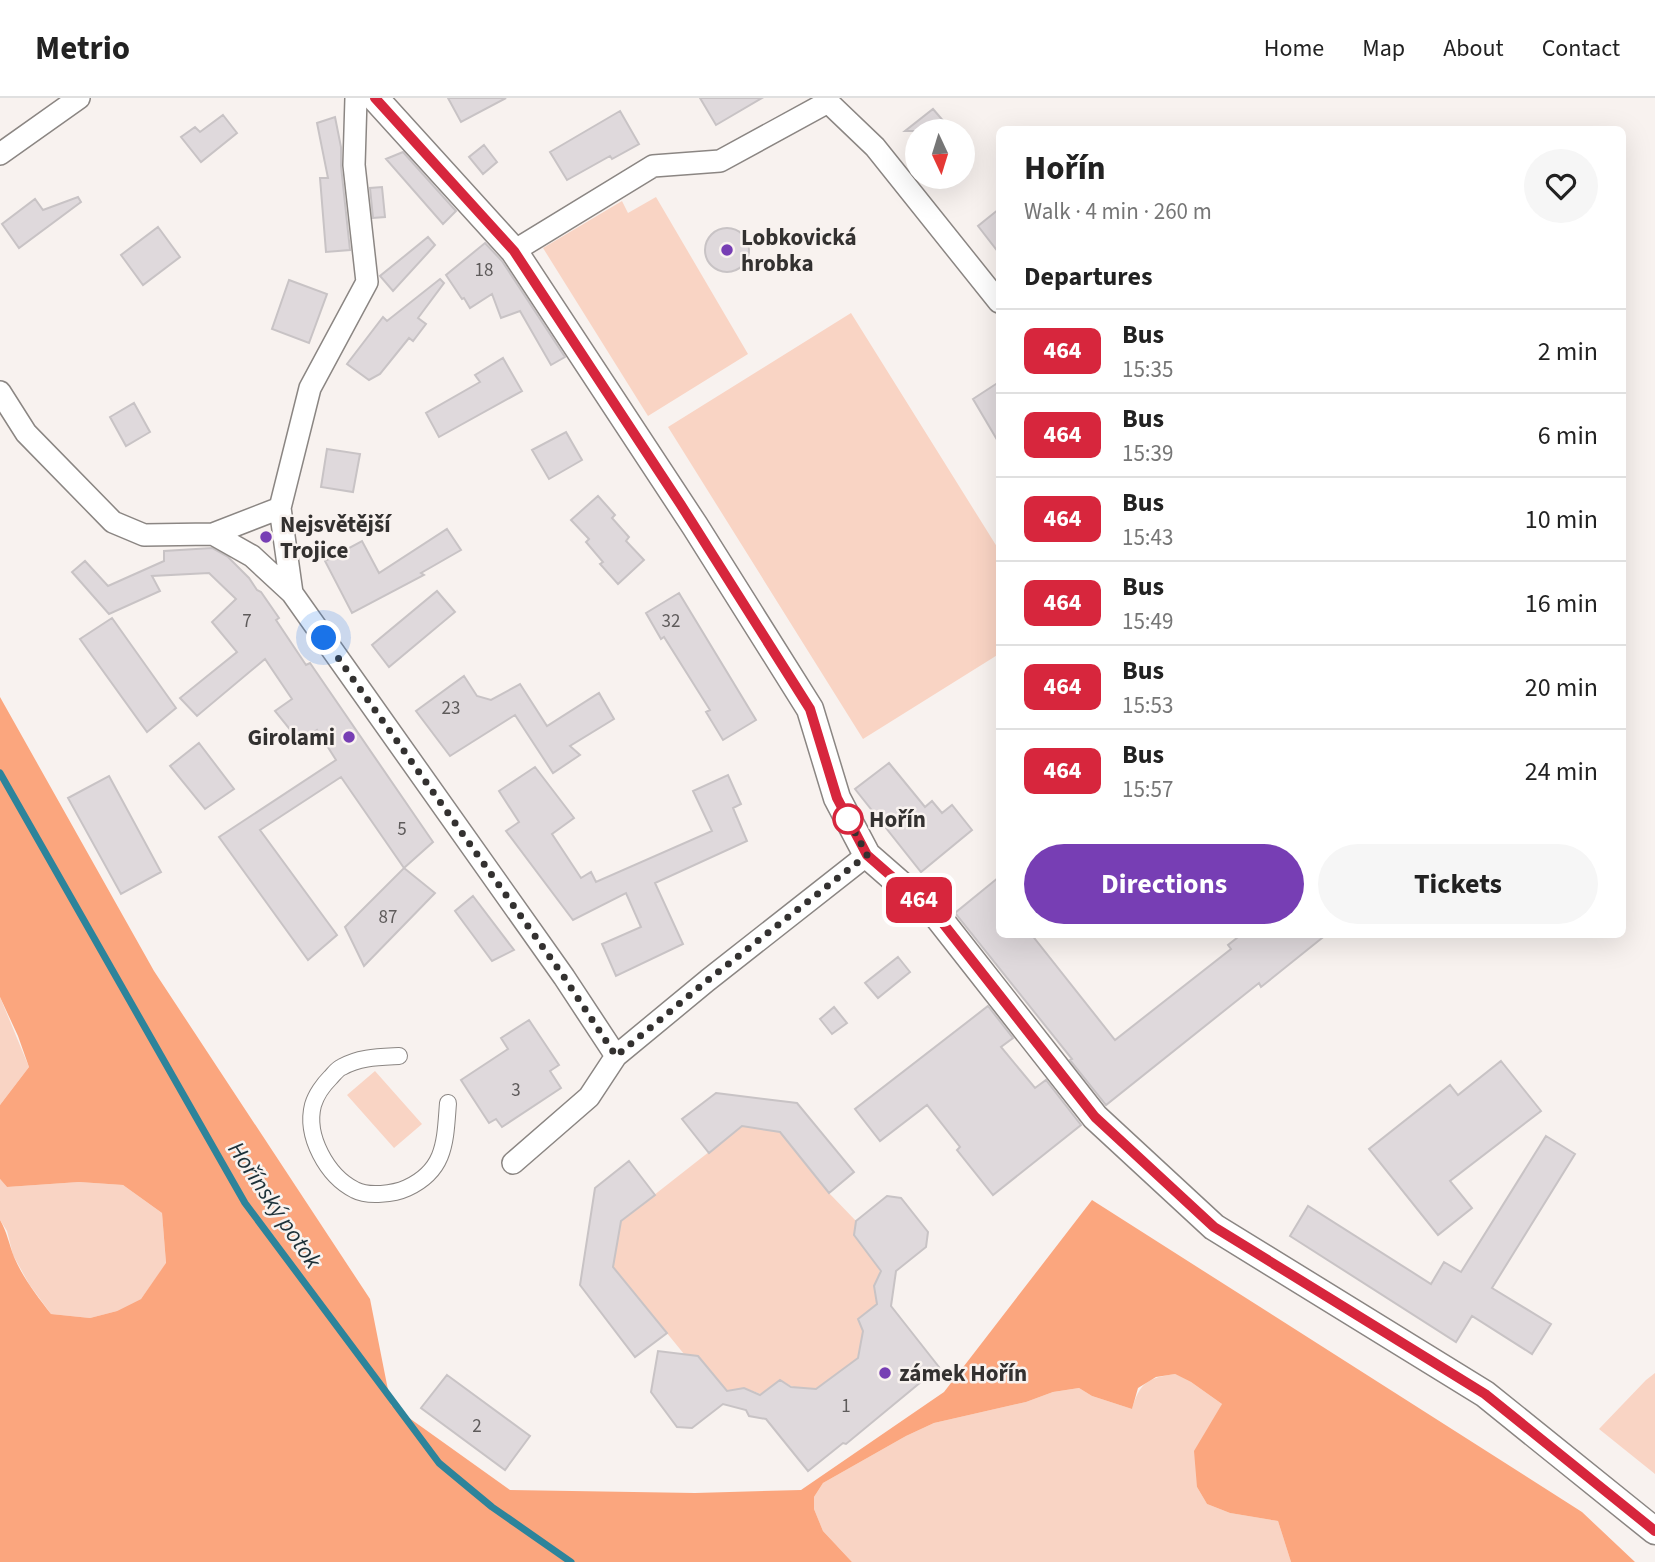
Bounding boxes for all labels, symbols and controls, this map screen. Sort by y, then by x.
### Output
text: Metrio [35,25,130,72]
text: Home [1264,31,1324,66]
text: Map [1362,31,1405,66]
text: About [1443,31,1504,66]
text: Contact [1542,31,1620,66]
north arrow [905,119,975,189]
map controls [905,119,975,189]
text: Hořín [1024,145,1106,192]
button: heart [1524,149,1598,223]
text: Walk · 4 min · 260 m [1024,195,1212,228]
place label: Lobkovická hrobka [741,221,857,280]
marker: Lobkovická hrobka [719,242,735,258]
house number: 18 [475,257,493,284]
text: Departures [1024,258,1152,295]
text: Bus [1122,316,1164,353]
text: 464 [1043,333,1082,368]
text: 2 min [1538,333,1598,370]
text: 15:35 [1122,353,1173,386]
text: Bus [1122,400,1164,437]
text: 464 [1043,417,1082,452]
text: 6 min [1538,417,1598,454]
text: 15:39 [1122,437,1173,470]
text: Bus [1122,484,1164,521]
text: 464 [1043,501,1082,536]
text: 10 min [1525,501,1598,538]
place label: Nejsvětější Trojice [280,508,392,567]
text: 15:43 [1122,521,1173,554]
marker: Nejsvětější Trojice [258,529,274,545]
text: Bus [1122,568,1164,605]
text: 464 [1043,585,1082,620]
text: 16 min [1525,585,1598,622]
text: 15:49 [1122,605,1173,638]
house number: 7 [242,608,252,635]
house number: 32 [662,608,680,635]
your location [306,620,341,655]
text: Bus [1122,652,1164,689]
text: 464 [1043,669,1082,704]
text: 20 min [1525,669,1598,706]
text: 15:53 [1122,689,1173,722]
house number: 23 [442,695,460,722]
place label: Girolami [248,721,335,754]
marker: Girolami [341,729,357,745]
text: Bus [1122,736,1164,773]
text: 464 [1043,753,1082,788]
text: 24 min [1525,753,1598,790]
text: 15:57 [1122,773,1173,806]
place label: Hořín [869,803,926,836]
marker: Hořín [833,804,863,834]
house number: 5 [397,816,407,843]
button: Directions [1024,844,1304,924]
button: Tickets [1318,844,1598,924]
line badge: 464 [879,877,959,923]
text: 464 [900,882,938,917]
house number: 87 [379,904,397,931]
house number: 3 [511,1077,521,1104]
water label: Hořínský potok [219,1135,330,1276]
place label: zámek Hořín [899,1357,1027,1390]
marker: zámek Hořín [877,1365,893,1381]
house number: 1 [841,1393,851,1420]
house number: 2 [472,1413,482,1440]

